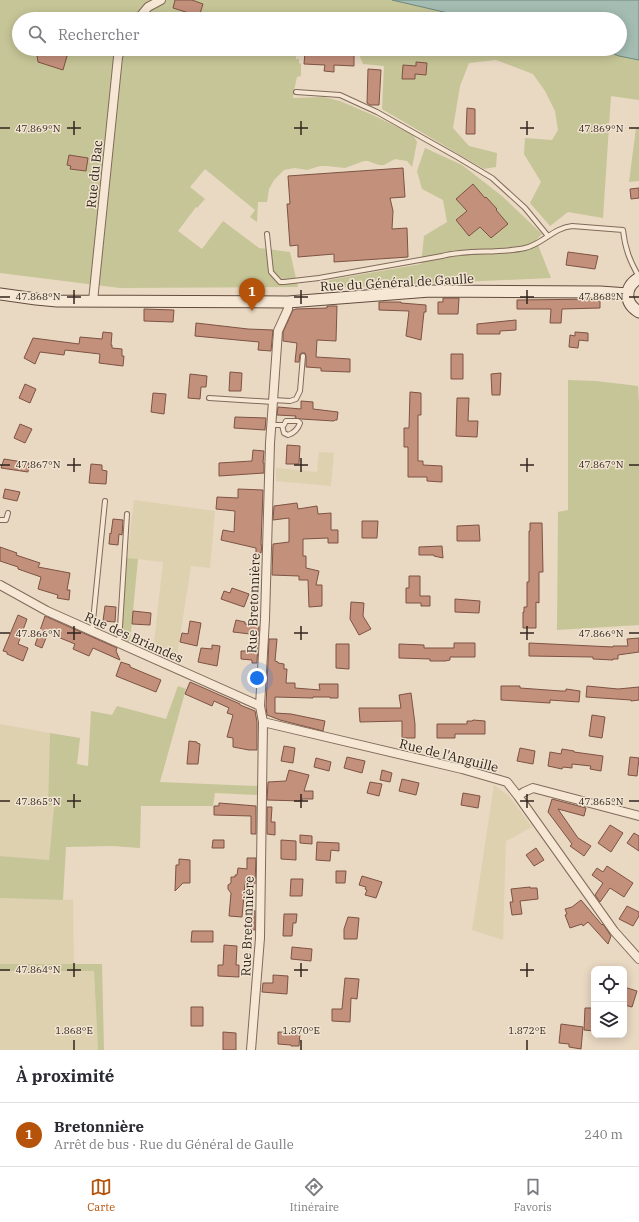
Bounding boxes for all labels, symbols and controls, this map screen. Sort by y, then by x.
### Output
search box [12,12,627,56]
icon: search [26,23,48,45]
text: Rechercher [58,25,139,44]
text: 47.869°N [15,122,61,135]
text: 47.869°N [578,122,624,135]
street label: Rue du Bac [82,139,107,209]
street label: Rue du Général de Gaulle [320,270,475,295]
pin: 1 [239,278,265,311]
text: 47.868°N [15,290,61,303]
text: 47.868°N [578,290,624,303]
text: 47.867°N [15,458,61,471]
text: 47.867°N [578,458,624,471]
street label: Rue Bretonnière [243,552,264,654]
street label: Rue des Briandes [82,608,186,667]
text: 47.866°N [15,627,61,640]
text: 47.866°N [578,627,624,640]
your location [247,668,267,688]
street label: Rue de l'Anguille [397,735,500,776]
text: 47.865°N [15,795,61,808]
text: 47.865°N [578,795,624,808]
street label: Rue Bretonnière [237,875,258,977]
text: 47.864°N [15,963,61,976]
map controls [591,966,627,1038]
button: locate [591,966,627,1002]
button: layers [591,1002,627,1038]
text: 1.868°E [55,1024,93,1037]
text: 1.870°E [282,1024,320,1037]
text: 1.872°E [508,1024,546,1037]
text: À proximité [16,1065,114,1087]
text: Bretonnière [54,1117,144,1136]
text: 1 [25,1126,33,1143]
text: 240 m [584,1126,623,1143]
text: Arrêt de bus · Rue du Général de Gaulle [54,1136,294,1153]
tab: Carte [87,1176,115,1214]
tab: Itinéraire [290,1176,339,1214]
tab: Favoris [514,1176,552,1214]

